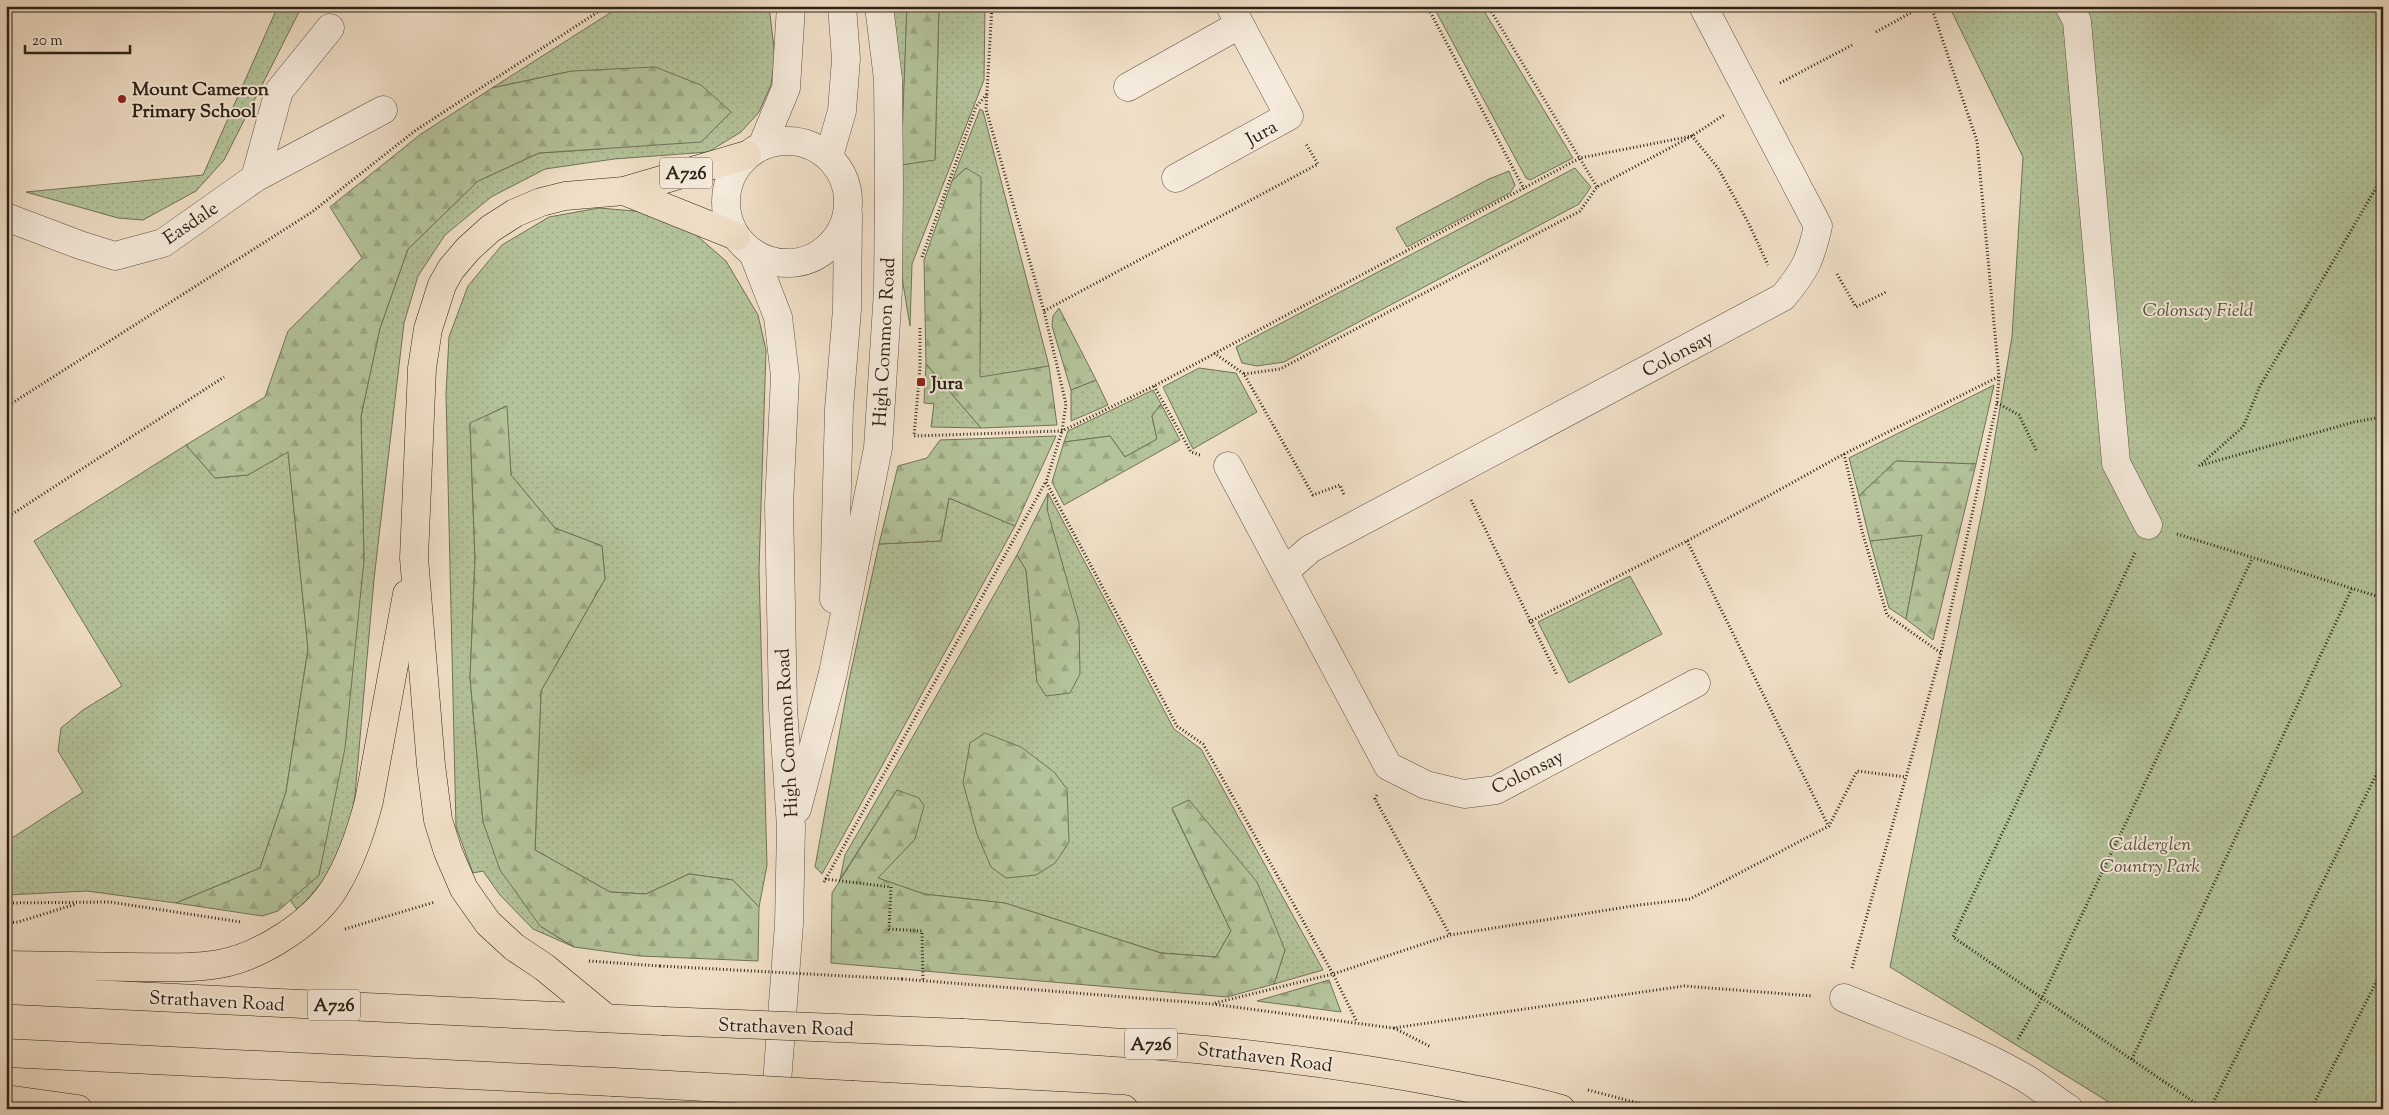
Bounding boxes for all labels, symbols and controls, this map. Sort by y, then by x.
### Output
scale bar [25,22,130,54]
text: 20 m [32,31,63,52]
place label: Mount Cameron Primary School [132,77,270,126]
marker: Mount Cameron Primary School [116,93,128,105]
street label: Jura [1241,114,1283,154]
road number: A726 [660,158,712,188]
street label: Easdale [158,196,224,252]
street label: High Common Road [868,256,903,428]
park label: Colonsay Field [2142,298,2254,325]
street label: Colonsay [1638,325,1719,385]
place label: Jura [929,371,964,398]
marker: Jura [915,376,927,388]
street label: High Common Road [771,647,806,818]
street label: Colonsay [1487,744,1569,802]
park label: Calderglen Country Park [2100,832,2201,881]
street label: Strathaven Road [148,985,286,1020]
road number: A726 [308,990,360,1020]
street label: Strathaven Road [718,1013,855,1044]
road number: A726 [1125,1028,1177,1060]
street label: Strathaven Road [1196,1037,1334,1080]

